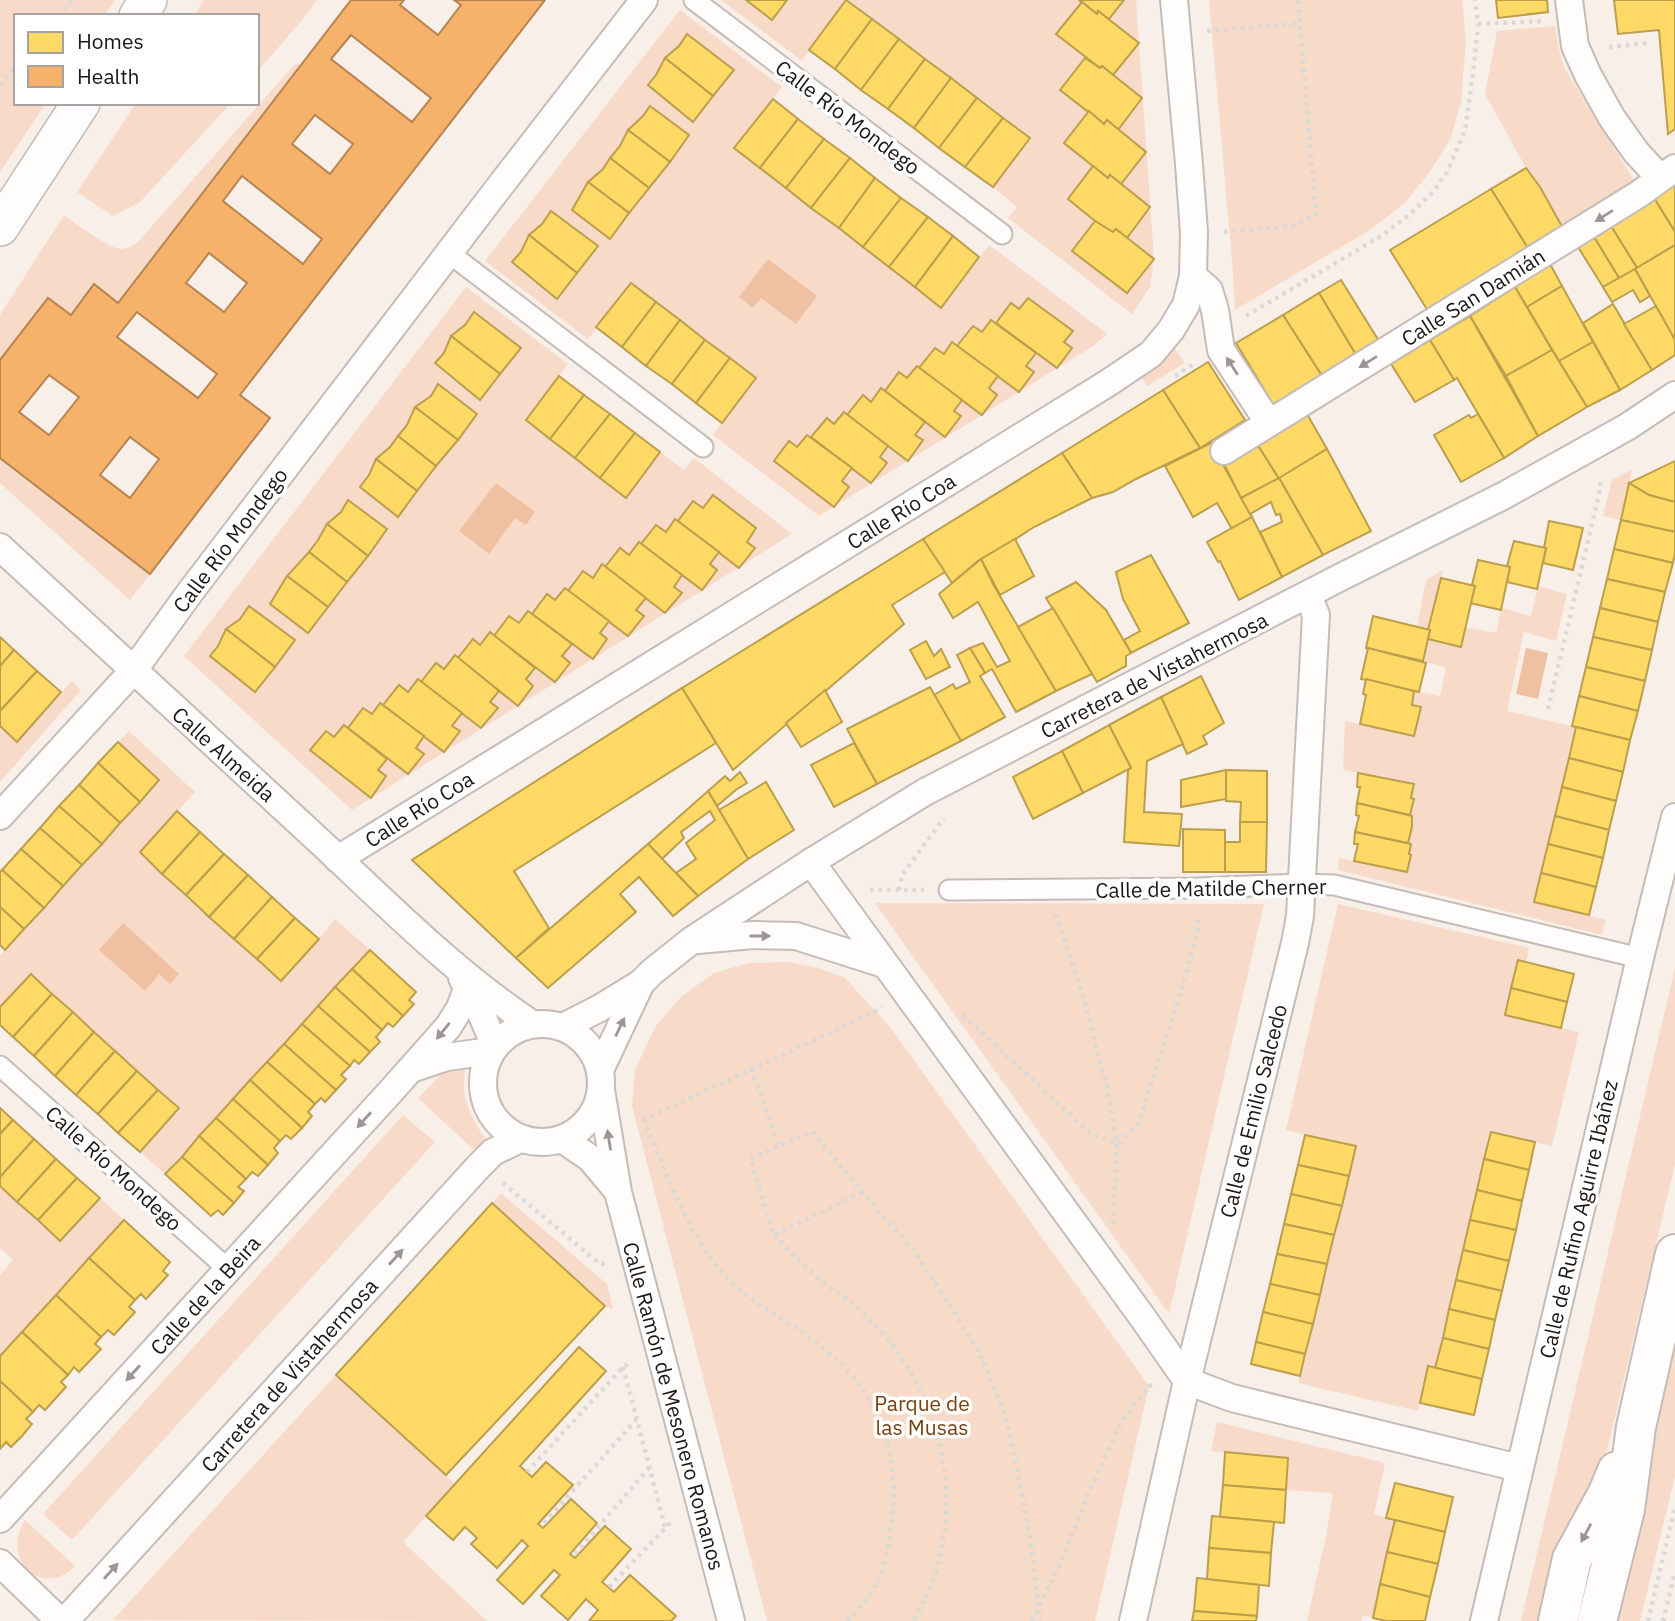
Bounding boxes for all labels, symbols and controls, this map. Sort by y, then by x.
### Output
legend [14,14,259,105]
text: Homes [77,27,144,55]
street label: Calle Río Mondego [770,53,926,181]
text: Health [77,62,140,90]
one-way arrow [1594,210,1613,223]
street label: Calle San Damián [1396,242,1550,352]
one-way arrow [1359,355,1378,368]
one-way arrow [1225,356,1238,376]
street label: Calle Río Mondego [166,462,294,618]
street label: Calle Río Coa [841,466,961,556]
street label: Carretera de Vistahermosa [1035,605,1273,745]
street label: Calle Almeida [166,700,282,808]
street label: Calle Río Coa [359,764,479,854]
street label: Calle de Matilde Cherner [1095,872,1327,904]
one-way arrow [750,930,772,942]
street label: Calle de Emilio Salcedo [1213,1001,1293,1221]
one-way arrow [615,1017,626,1037]
one-way arrow [436,1021,451,1039]
street label: Calle de Rufino Aguirre Ibáñez [1532,1077,1624,1361]
street label: Calle Río Mondego [40,1099,188,1237]
one-way arrow [356,1111,372,1129]
one-way arrow [603,1129,614,1151]
street label: Calle de la Beira [144,1229,266,1361]
street label: Calle Ramón de Mesonero Romanos [617,1239,731,1573]
one-way arrow [388,1248,404,1266]
street label: Carretera de Vistahermosa [194,1272,384,1478]
one-way arrow [125,1364,141,1382]
park label: Parque de las Musas [874,1389,970,1441]
one-way arrow [1580,1523,1592,1543]
one-way arrow [103,1562,119,1580]

